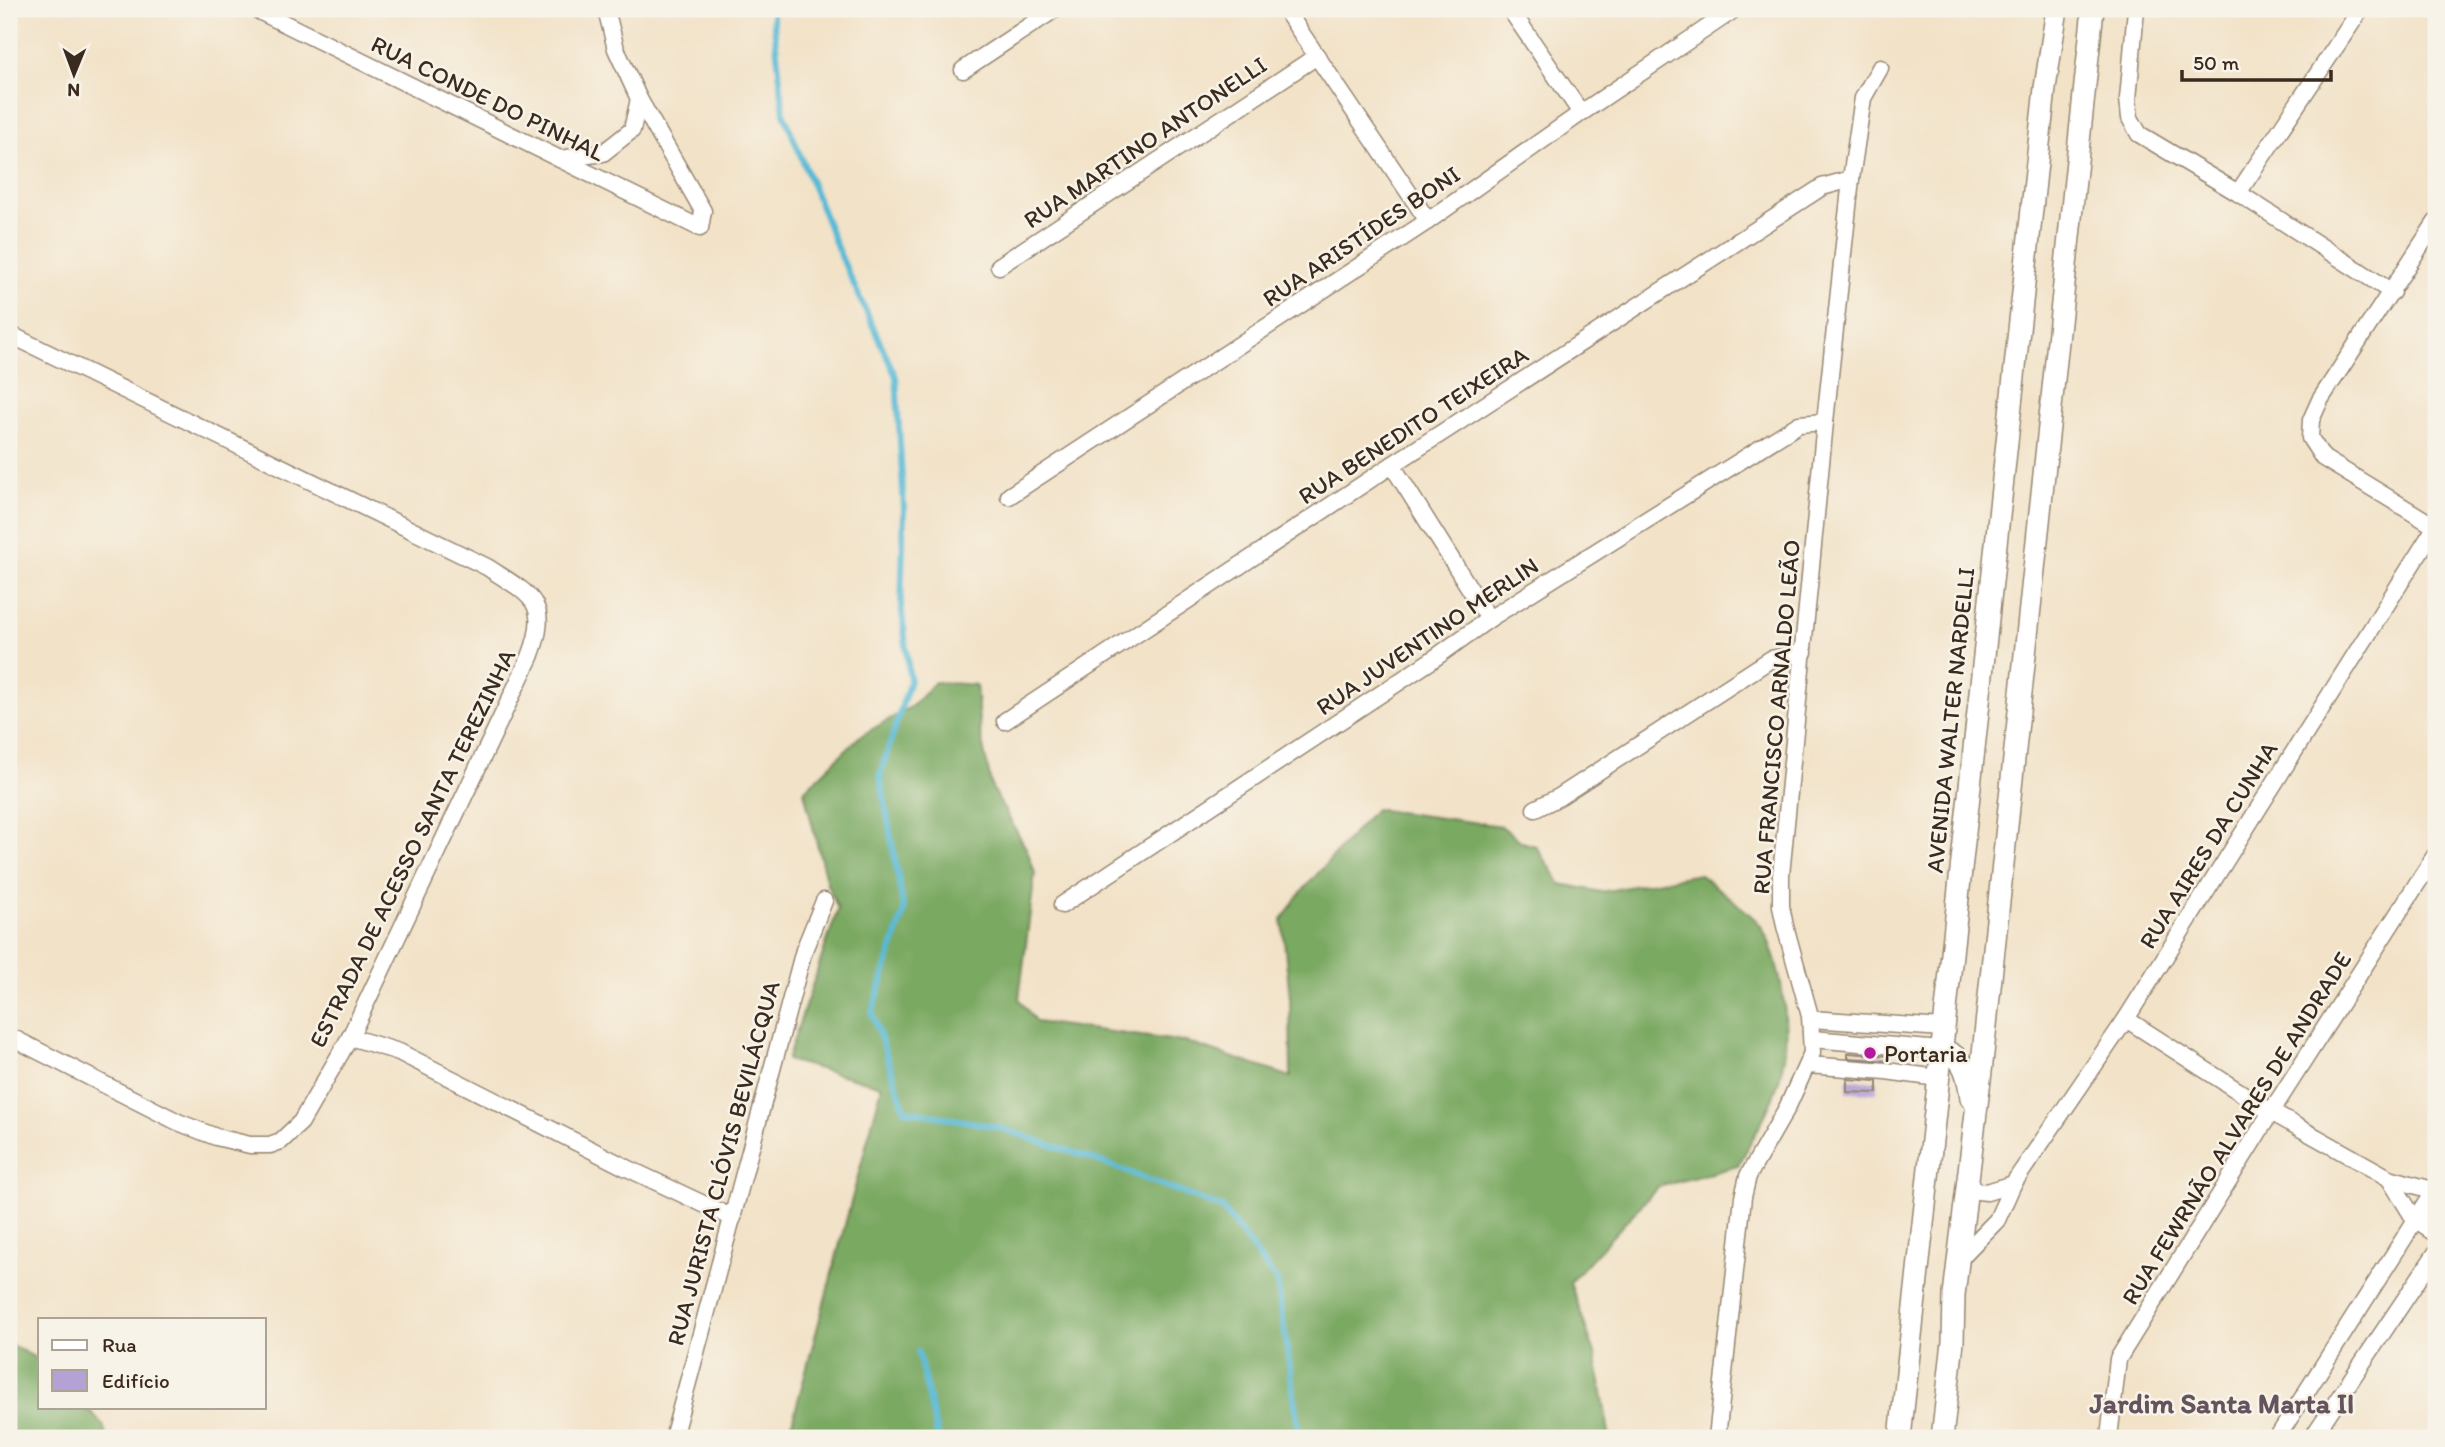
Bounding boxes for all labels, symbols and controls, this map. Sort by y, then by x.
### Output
street label: RUA CONDE DO PINHAL [367,29,609,167]
north arrow [38,38,108,108]
scale bar [2182,38,2331,82]
street label: RUA MARTINO ANTONELLI [1018,50,1272,234]
text: 50 m [2193,50,2240,75]
text: N [67,79,80,102]
street label: RUA ARISTÍDES BONI [1257,159,1465,313]
street label: RUA BENEDITO TEIXEIRA [1293,340,1533,510]
street label: RUA FRANCISCO ARNALDO LEÃO [1746,539,1806,895]
street label: RUA JUVENTINO MERLIN [1310,551,1544,721]
street label: AVENIDA WALTER NARDELLI [1920,566,1980,874]
street label: ESTRADA DE ACESSO SANTA TEREZINHA [303,644,521,1052]
street label: RUA AIRES DA CUNHA [2132,736,2284,954]
street label: RUA FEWRNÃO ALVARES DE ANDRADE [2115,946,2357,1310]
street label: RUA JURISTA CLÓVIS BEVILÁCQUA [660,977,786,1349]
place label: Portaria [1884,1039,1968,1068]
marker: Portaria [1862,1045,1878,1061]
legend [38,1318,266,1408]
text: Rua [102,1332,137,1357]
text: Edifício [102,1368,170,1393]
district label: Jardim Santa Marta II [2089,1386,2354,1420]

